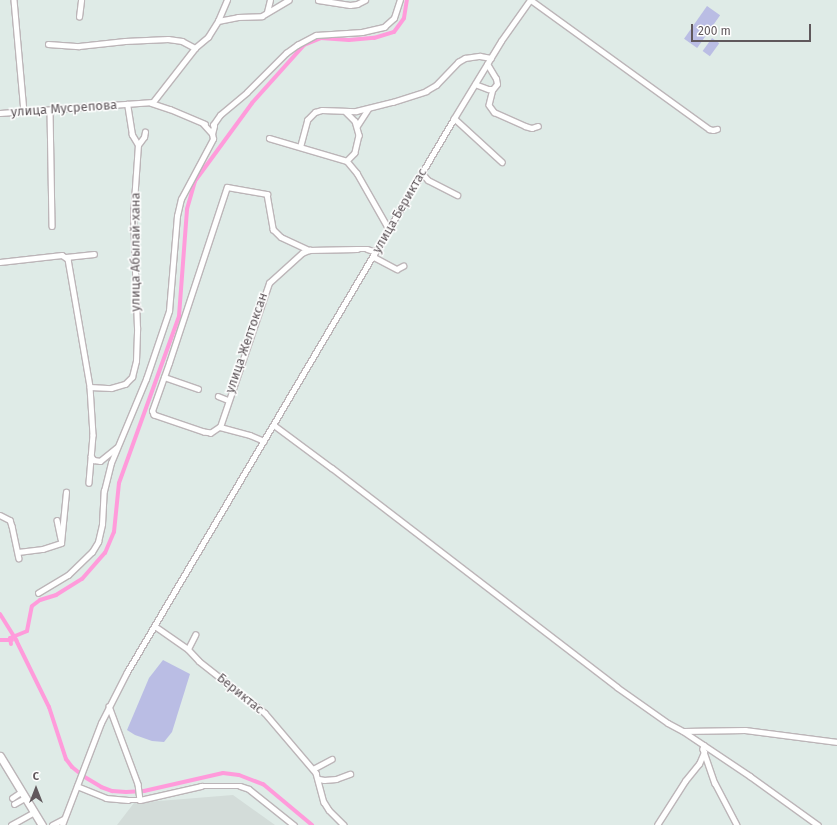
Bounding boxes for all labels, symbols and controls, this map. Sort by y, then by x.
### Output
scale bar [693,16,813,42]
text: 200 m [698,24,731,38]
street label: улица Мусрепова [10,97,118,121]
street label: улица Бериктас [369,166,431,256]
street label: улица Абылай-хана [128,192,144,312]
street label: улица Желтоксан [222,291,272,395]
street label: Бериктас [214,670,266,718]
north arrow [16,769,56,809]
text: С [33,770,39,783]

